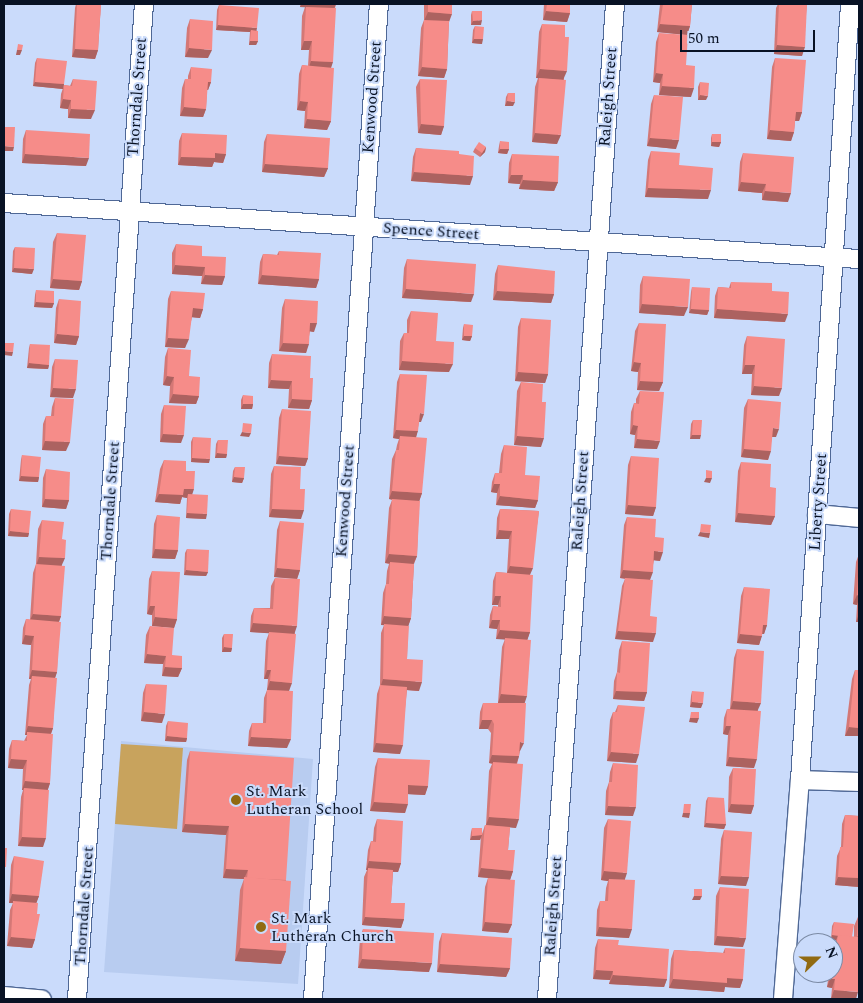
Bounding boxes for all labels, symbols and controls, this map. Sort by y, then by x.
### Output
scale bar [683,20,818,52]
text: 50 m [688,27,720,50]
street label: Thorndale Street [123,37,151,157]
street label: Kenwood Street [358,40,386,154]
street label: Raleigh Street [595,47,621,147]
street label: Spence Street [382,218,480,244]
street label: Thorndale Street [96,441,124,561]
street label: Kenwood Street [331,444,359,558]
street label: Raleigh Street [567,451,593,551]
street label: Liberty Street [805,453,831,551]
place label: St. Mark Lutheran School [246,781,363,819]
marker: St. Mark Lutheran School [230,794,242,806]
street label: Thorndale Street [70,846,98,966]
street label: Raleigh Street [540,856,566,956]
place label: St. Mark Lutheran Church [271,908,394,946]
marker: St. Mark Lutheran Church [255,921,267,933]
north arrow [793,933,843,983]
text: N [820,943,843,962]

